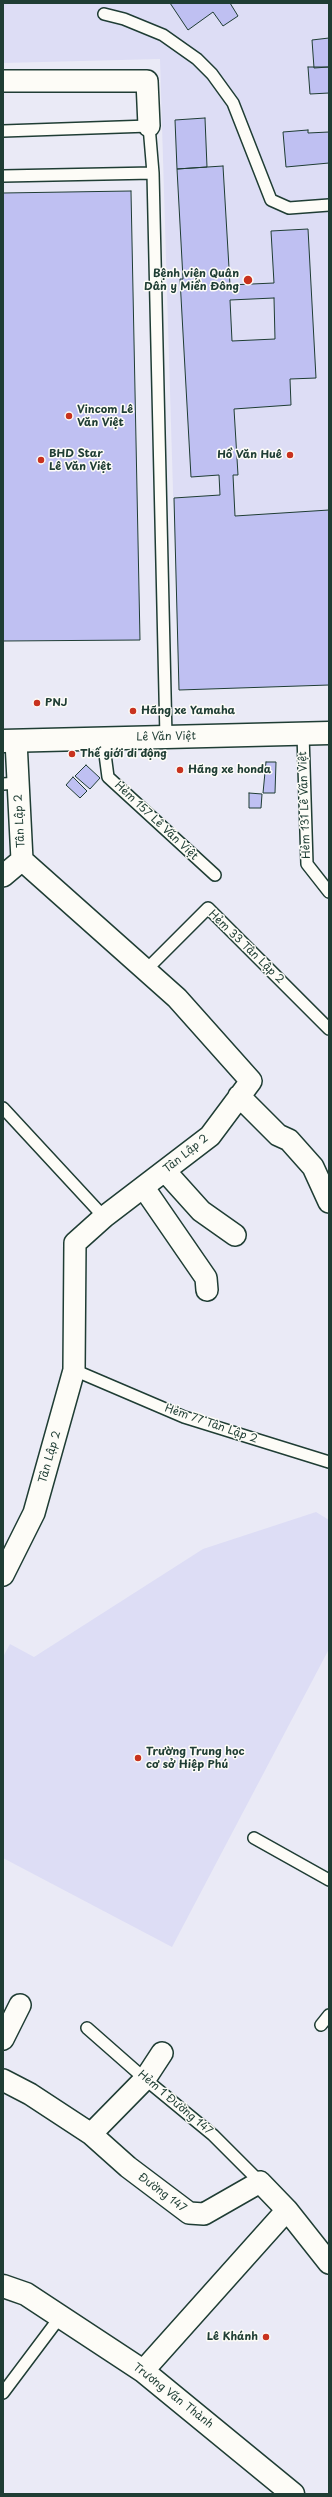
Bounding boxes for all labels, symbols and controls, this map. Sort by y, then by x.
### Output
place label: Bệnh viện Quân Dân y Miền Đông [144,267,239,293]
marker: Bệnh viện Quân Dân y Miền Đông [242,274,254,286]
place label: Vincom Lê Văn Việt [77,403,133,429]
marker: Vincom Lê Văn Việt [64,411,74,421]
place label: BHD Star Lê Văn Việt [49,447,112,473]
place label: Hồ Văn Huê [217,448,282,462]
marker: Hồ Văn Huê [285,450,295,460]
marker: BHD Star Lê Văn Việt [36,455,46,465]
place label: PNJ [45,696,68,710]
marker: PNJ [32,698,42,708]
place label: Hãng xe Yamaha [141,704,235,718]
marker: Hãng xe Yamaha [128,706,138,716]
street label: Lê Văn Việt [136,730,196,744]
place label: Thế giới di động [80,747,167,761]
marker: Thế giới di động [67,749,77,759]
street label: Hẻm 131 Lê Văn Việt [297,751,313,859]
place label: Hãng xe honda [188,763,271,777]
marker: Hãng xe honda [175,765,185,775]
street label: Hẻm 157 Lê Văn Việt [112,779,200,863]
street label: Tân Lập 2 [12,794,28,848]
street label: Hẻm 33 Tân Lập 2 [206,908,286,986]
street label: Tân Lập 2 [161,1132,211,1176]
street label: Hẻm 77 Tân Lập 2 [163,1402,259,1446]
street label: Tân Lập 2 [36,1429,64,1485]
place label: Trường Trung học cơ sở Hiệp Phú [146,1745,245,1771]
marker: Trường Trung học cơ sở Hiệp Phú [133,1753,143,1763]
street label: Hẻm 1 Đường 147 [135,2068,215,2138]
street label: Đường 147 [135,2171,189,2215]
place label: Lê Khánh [207,2330,258,2344]
marker: Lê Khánh [261,2332,271,2342]
street label: Trương Văn Thành [130,2361,216,2431]

